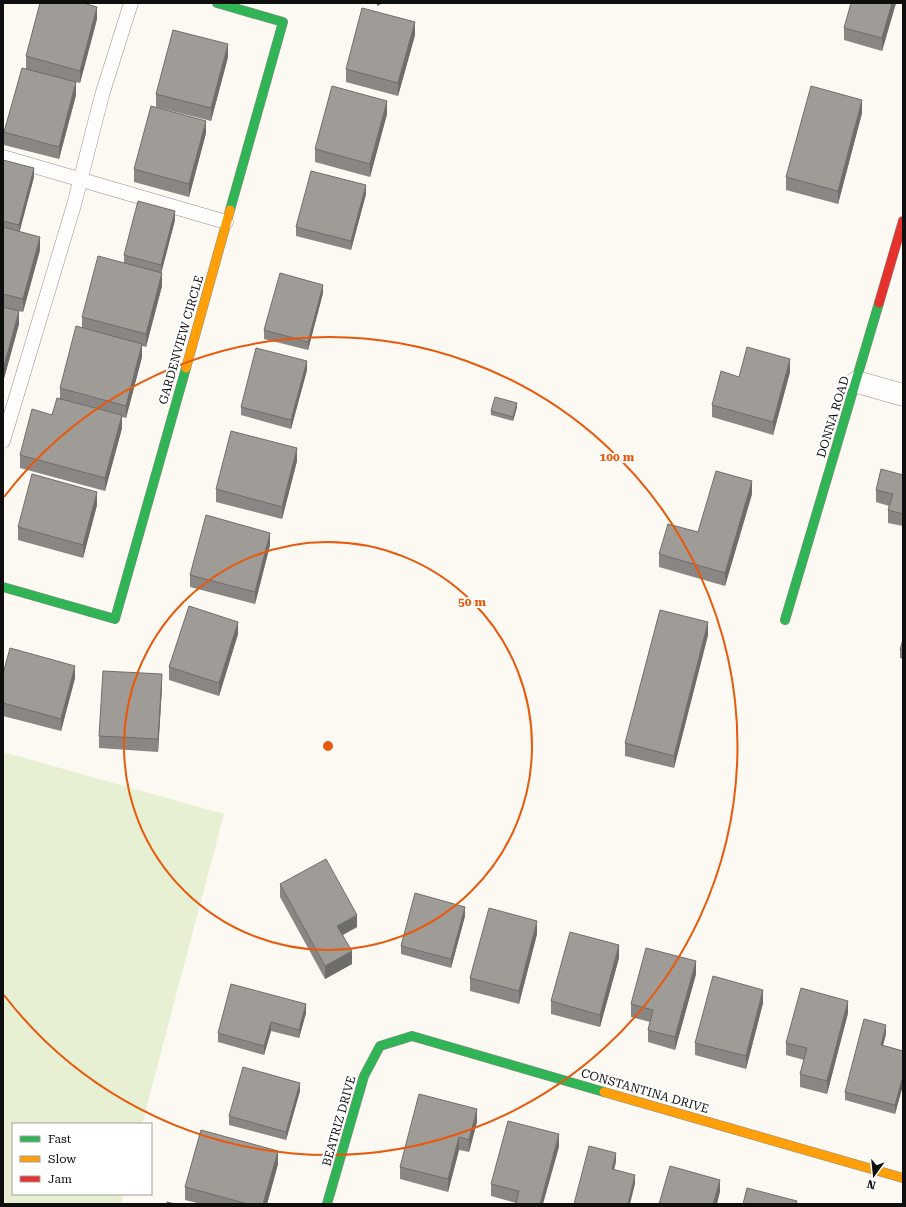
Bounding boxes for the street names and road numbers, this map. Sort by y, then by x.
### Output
street label: GARDENVIEW CIRCLE [156,274,206,406]
street label: DONNA ROAD [814,375,852,459]
street label: CONSTANTINA DRIVE [579,1066,711,1116]
street label: BEATRIZ DRIVE [319,1074,359,1168]

